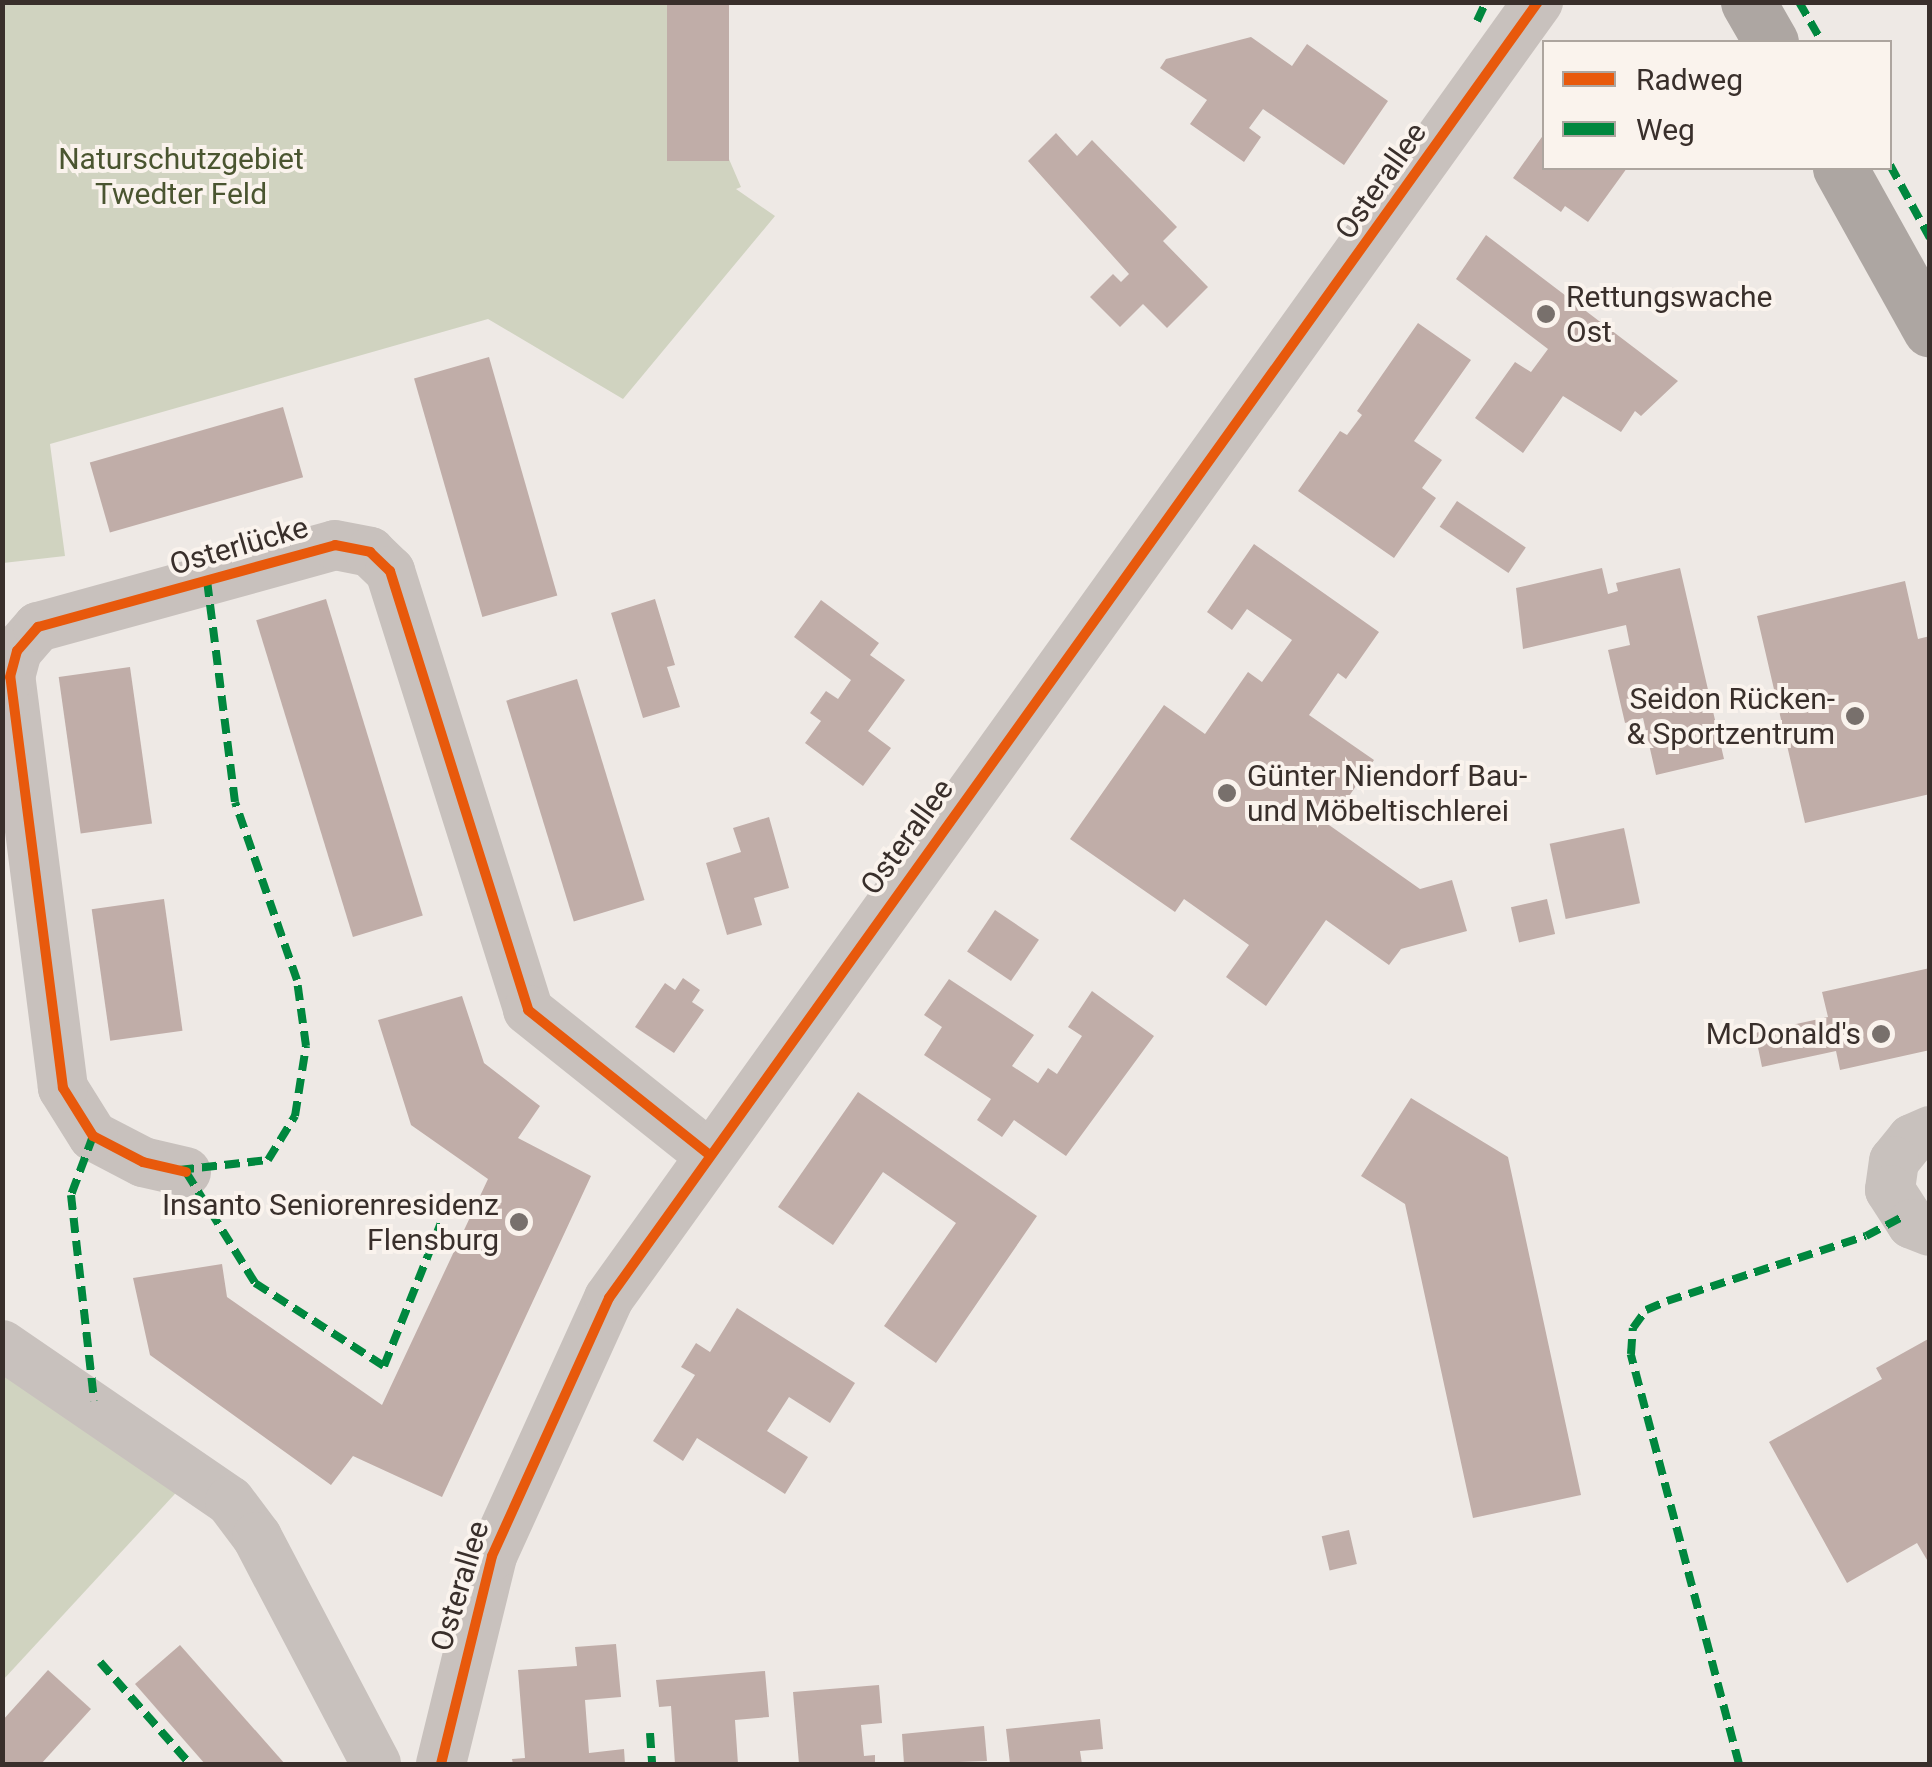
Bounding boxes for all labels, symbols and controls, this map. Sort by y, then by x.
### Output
legend [1542,40,1892,170]
text: Radweg [1636,62,1743,97]
text: Weg [1636,112,1695,147]
street label: Osterallee [1328,116,1434,246]
park label: Naturschutzgebiet Twedter Feld [58,141,304,212]
place label: Rettungswache Ost [1566,279,1772,350]
marker: Rettungswache Ost [1535,303,1557,325]
street label: Osterlücke [166,509,312,583]
place label: Seidon Rücken- & Sportzentrum [1626,681,1835,752]
marker: Seidon Rücken- & Sportzentrum [1844,705,1866,727]
place label: Günter Niendorf Bau- und Möbeltischlerei [1247,758,1527,828]
street label: Osterallee [853,772,961,902]
marker: Günter Niendorf Bau- und Möbeltischlerei [1216,782,1238,804]
place label: McDonald's [1706,1016,1861,1052]
marker: McDonald's [1870,1023,1892,1045]
place label: Insanto Seniorenresidenz Flensburg [162,1187,499,1258]
marker: Insanto Seniorenresidenz Flensburg [508,1211,530,1233]
street label: Osterallee [423,1517,497,1655]

